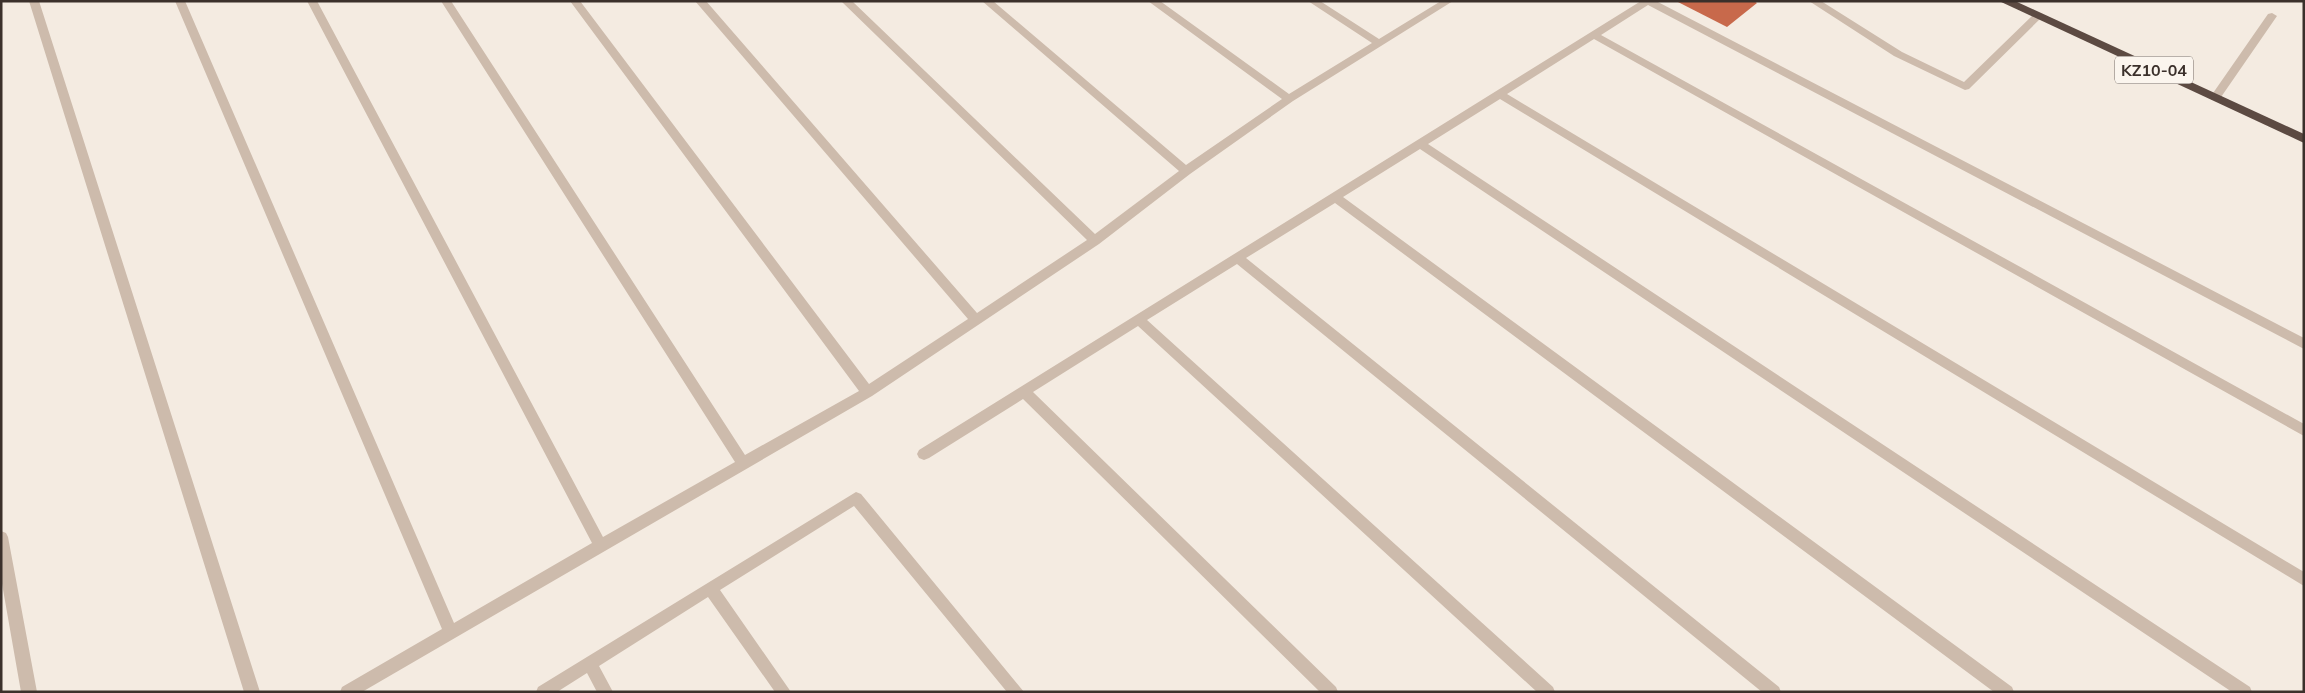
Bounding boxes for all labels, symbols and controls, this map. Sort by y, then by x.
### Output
road number: KZ10-04 [2115,56,2193,84]

